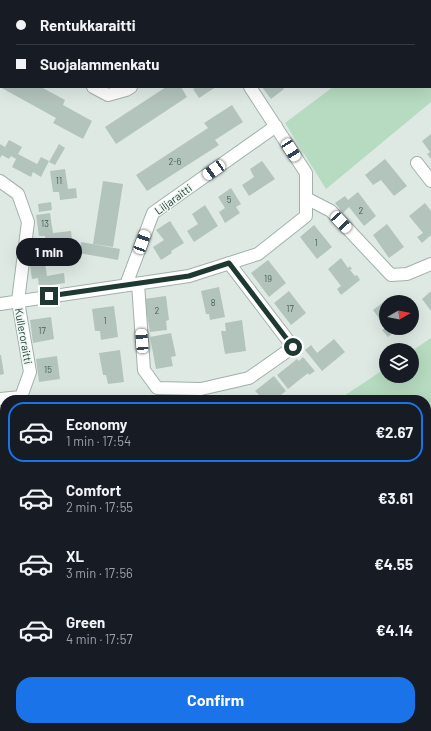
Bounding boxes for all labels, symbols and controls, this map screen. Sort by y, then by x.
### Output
text: Rentukkaraitti [40,16,136,34]
text: Suojalammenkatu [40,55,159,73]
car [279,137,303,163]
house number: 2-6 [168,156,182,167]
car [201,158,227,182]
house number: 11 [56,175,62,186]
street label: Liljaraitti [152,181,194,217]
house number: 5 [227,194,232,205]
house number: 2 [359,205,364,216]
car [328,209,354,235]
house number: 13 [41,218,49,229]
car [132,229,152,255]
house number: 1 [314,237,318,248]
callout: 1 min [16,238,82,266]
text: 1 min [35,244,63,260]
house number: 19 [264,273,272,284]
route end [40,287,58,305]
north arrow [379,295,419,335]
map controls [379,295,419,383]
house number: 8 [211,297,216,308]
house number: 17 [286,303,294,314]
house number: 2 [155,305,160,316]
street label: Kulleroraitti [13,307,35,365]
house number: 1 [103,315,107,326]
house number: 17 [38,325,46,336]
car [135,329,149,353]
route start [284,338,302,356]
button: layers [379,343,419,383]
house number: 15 [44,364,52,375]
icon: car [18,414,54,450]
text: Economy [66,415,127,433]
text: €2.67 [376,423,413,441]
text: 1 min · 17:54 [66,433,131,449]
icon: car [18,480,54,516]
text: Comfort [66,481,121,499]
text: €3.61 [378,489,413,507]
text: 2 min · 17:55 [66,499,133,515]
icon: car [18,546,54,582]
text: XL [66,547,84,565]
text: €4.55 [374,555,413,573]
text: 3 min · 17:56 [66,565,133,581]
icon: car [18,612,54,648]
text: Green [66,613,105,631]
text: €4.14 [376,621,413,639]
text: 4 min · 17:57 [66,631,133,647]
button: Confirm [16,677,415,723]

